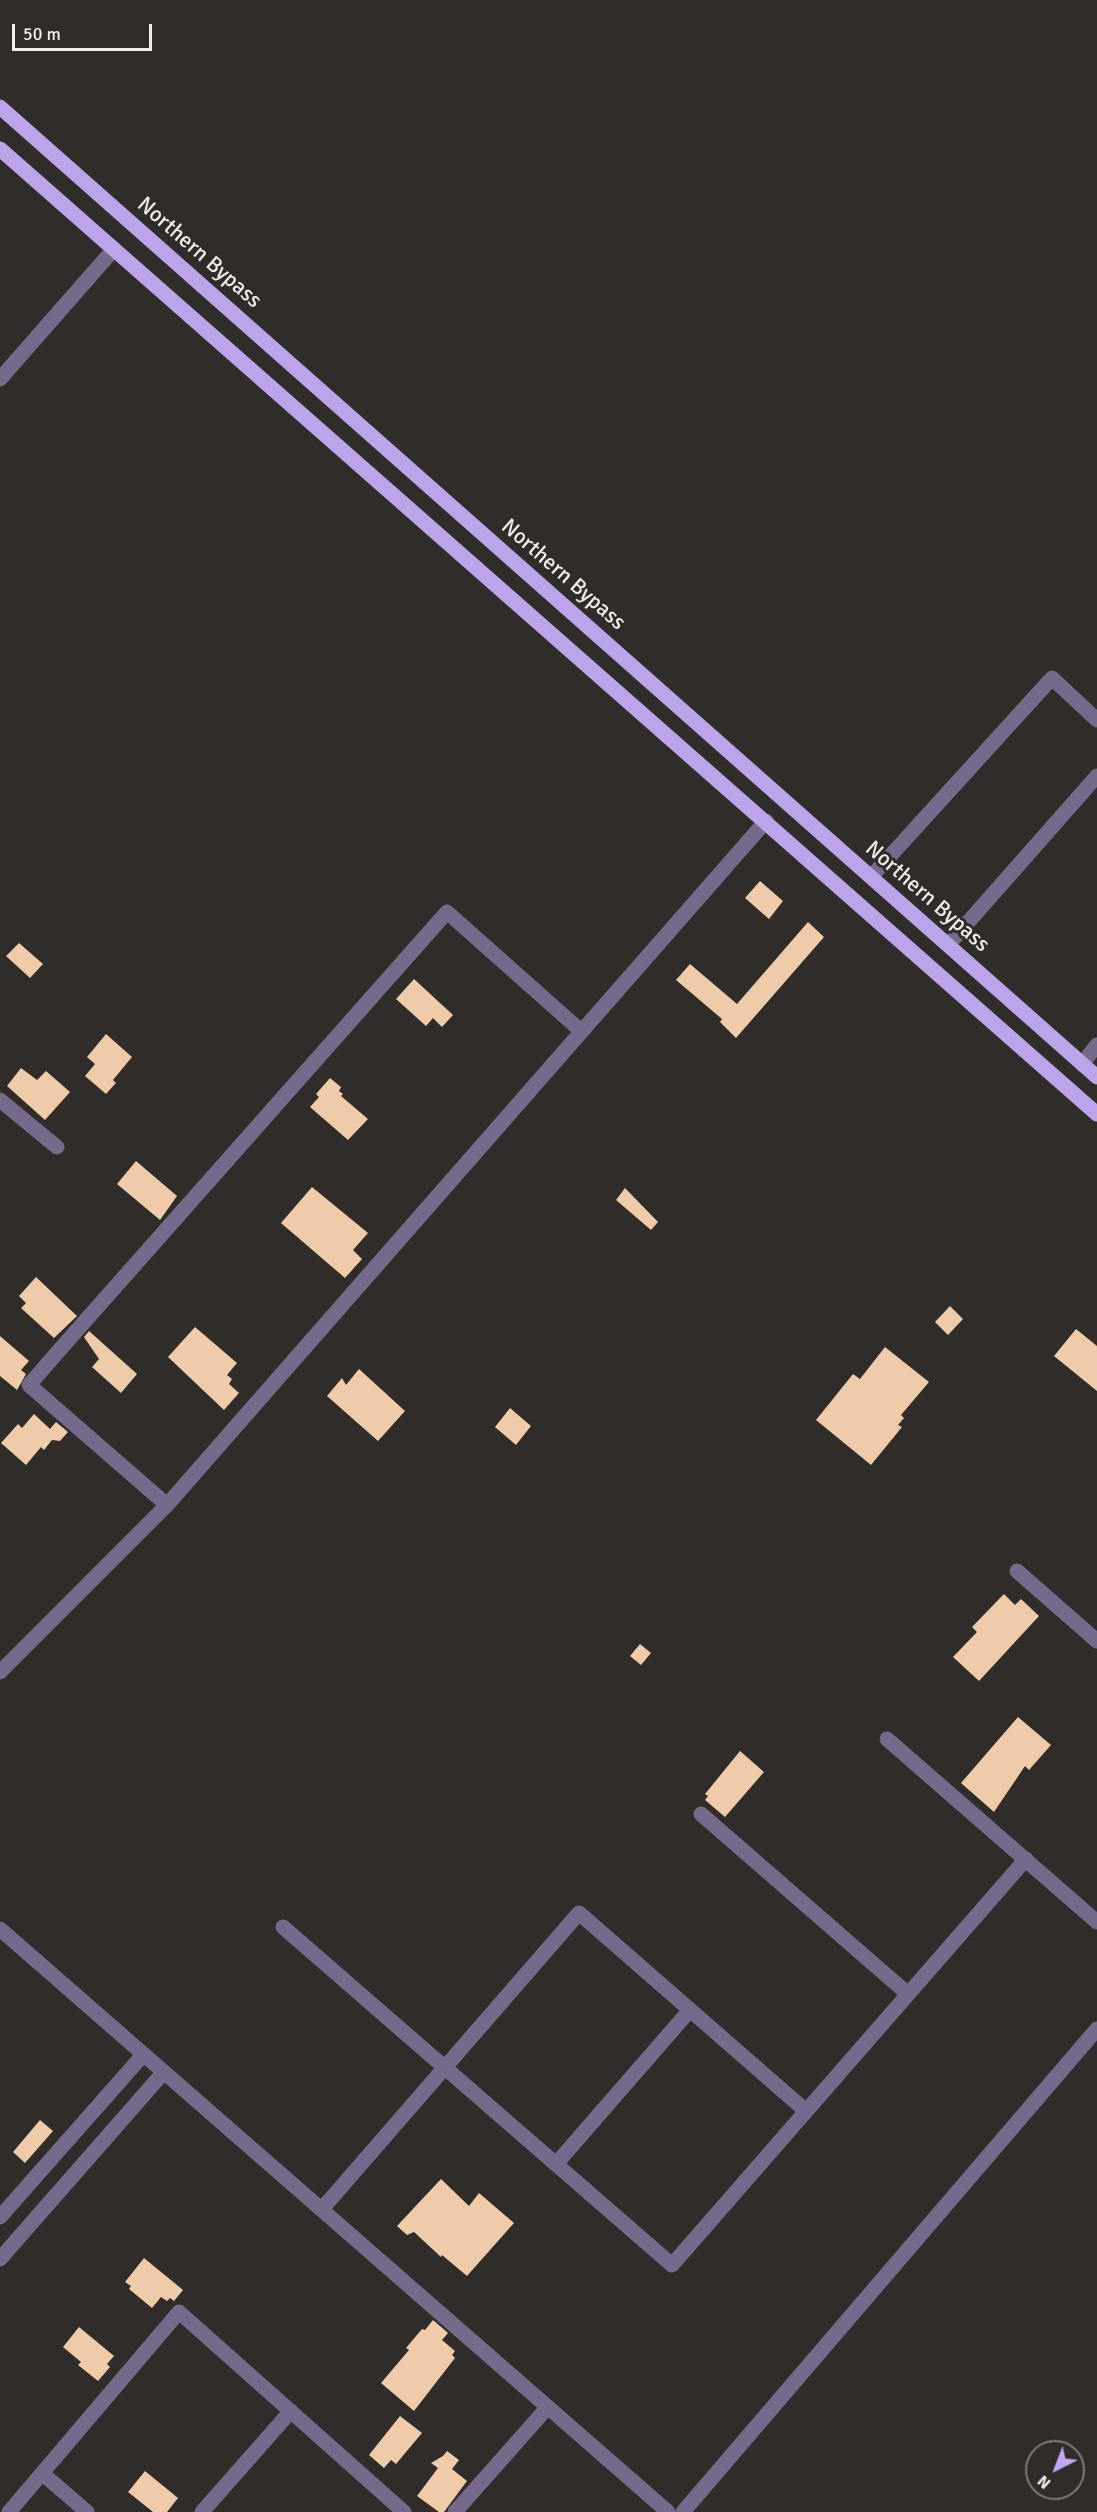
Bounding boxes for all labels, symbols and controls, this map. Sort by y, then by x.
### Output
scale bar [15,12,154,50]
text: 50 m [23,23,61,45]
street label: Northern Bypass [132,192,266,314]
street label: Northern Bypass [496,514,630,636]
street label: Northern Bypass [860,836,994,958]
north arrow [1025,2440,1085,2500]
text: N [1033,2471,1055,2493]

